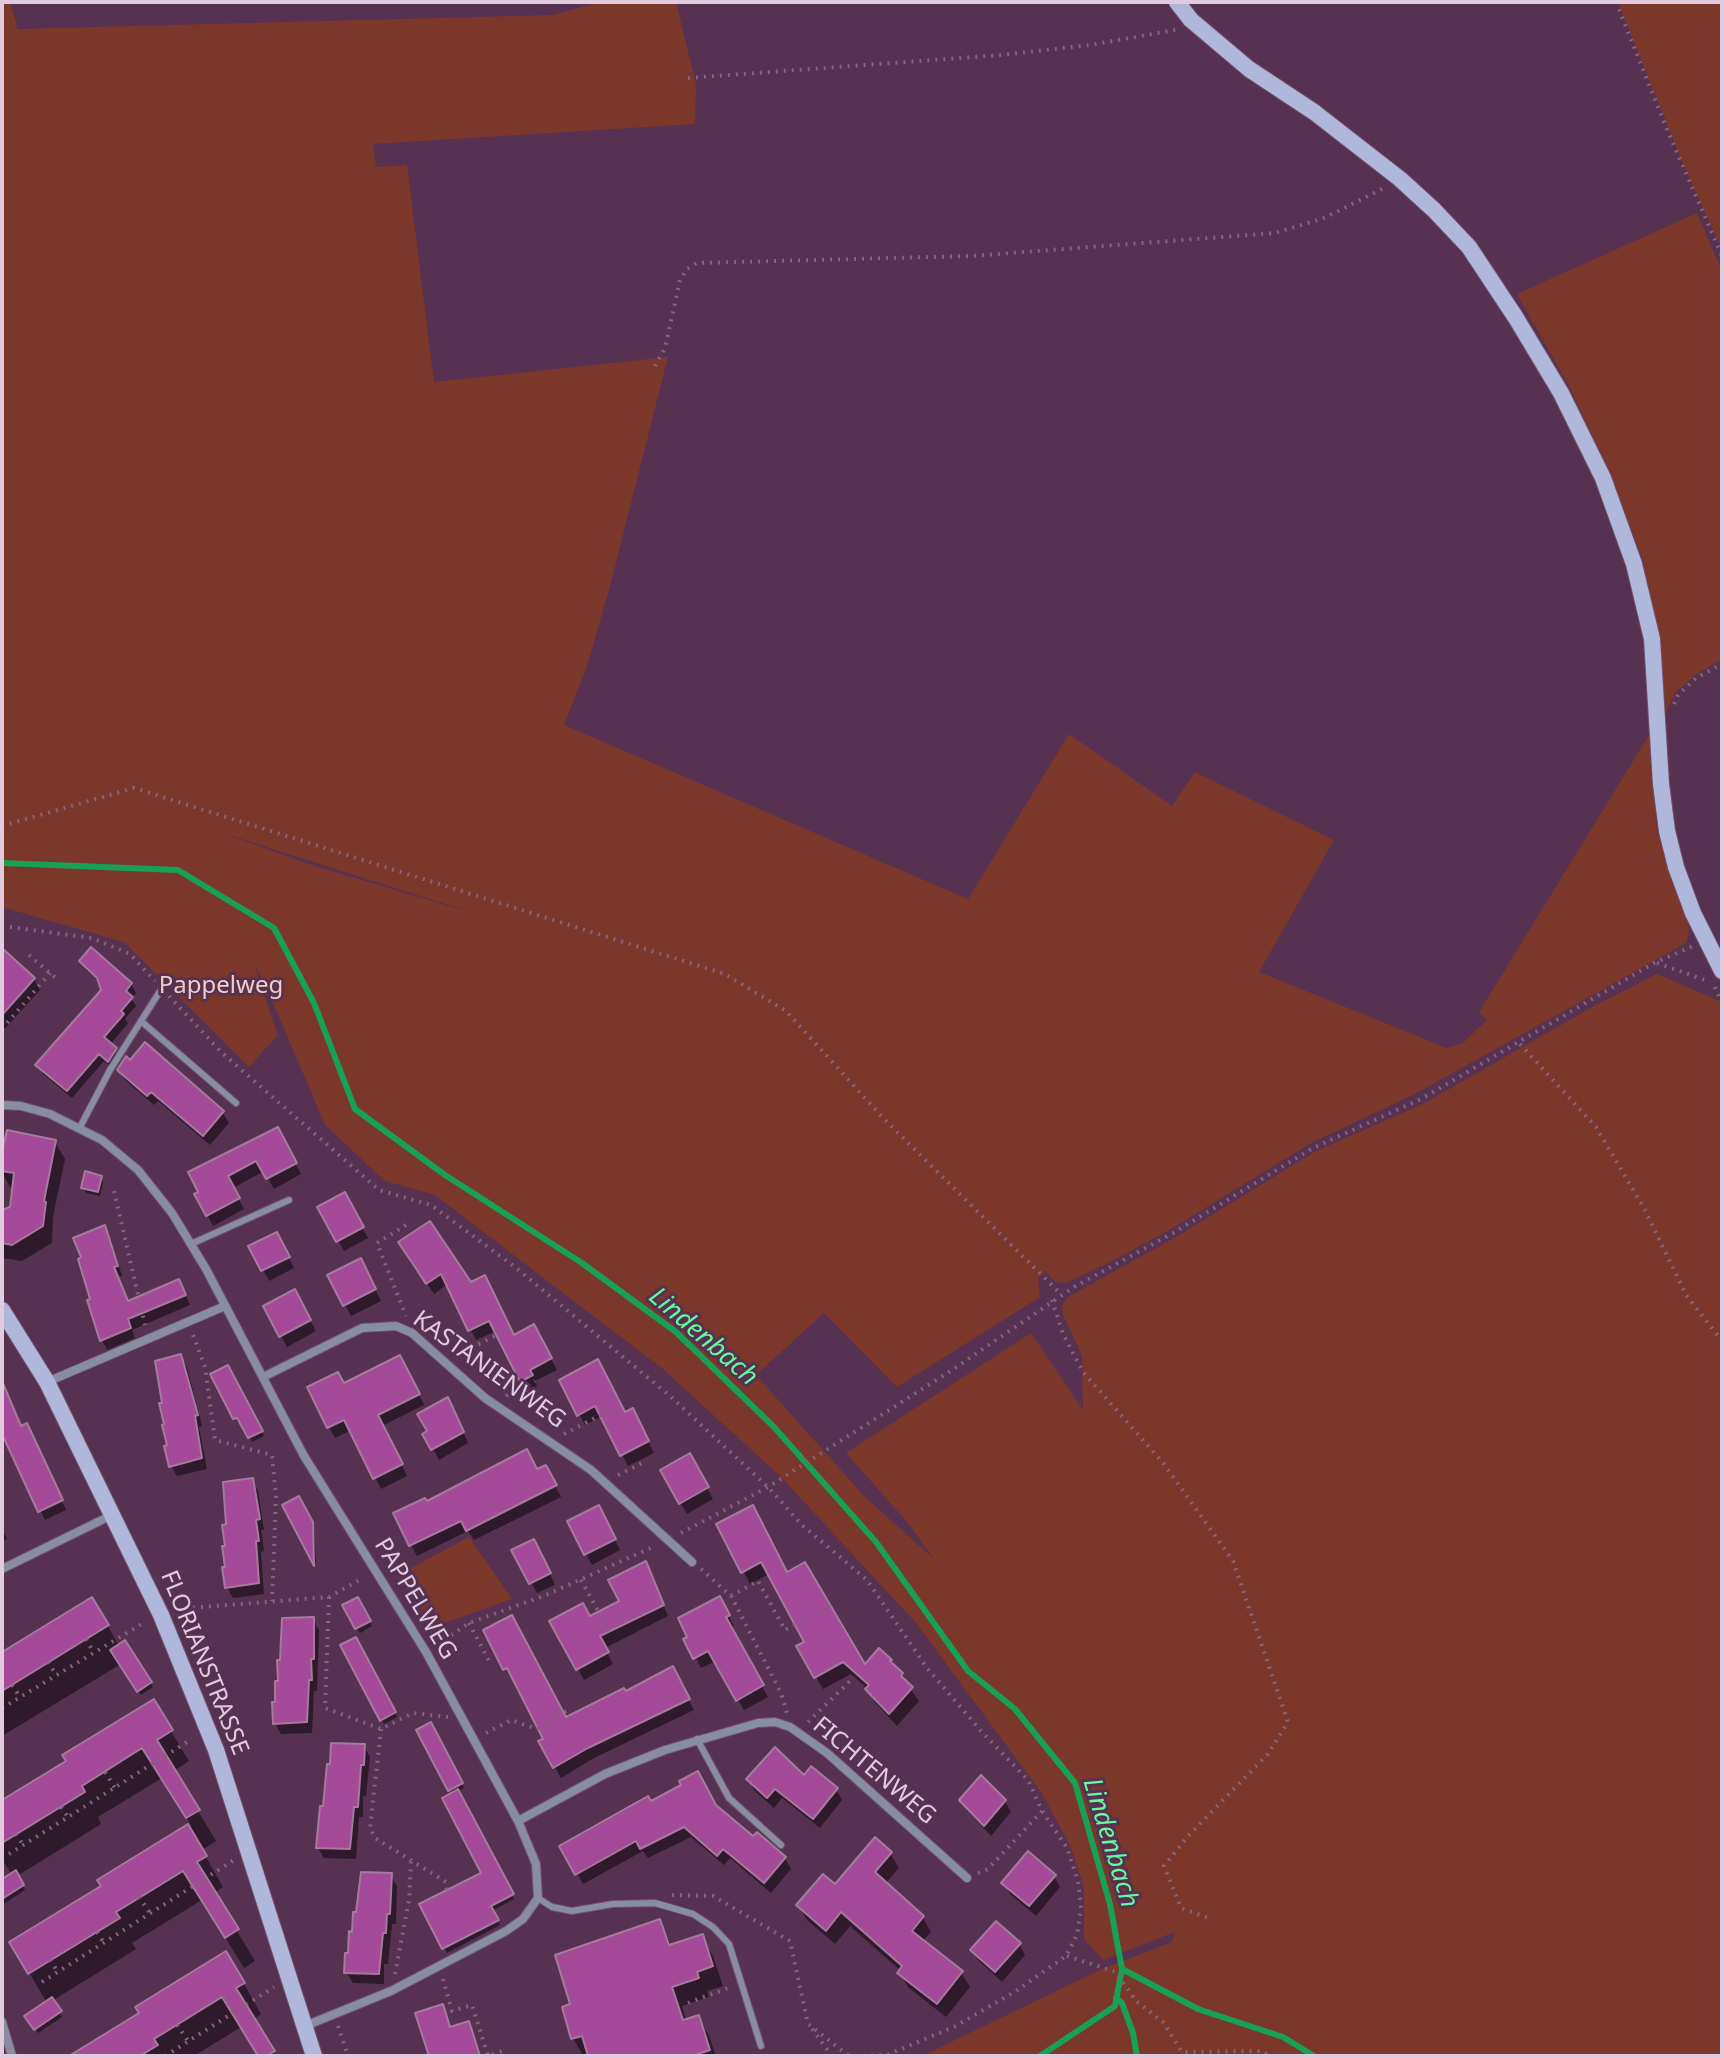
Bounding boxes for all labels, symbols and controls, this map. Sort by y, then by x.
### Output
park label: Pappelweg [159,972,283,1000]
water label: Lindenbach [642,1281,764,1393]
street label: KASTANIENWEG [407,1305,571,1435]
street label: PAPPELWEG [368,1533,462,1665]
street label: FLORIANSTRASSE [154,1567,254,1759]
street label: FICHTENWEG [807,1711,941,1831]
water label: Lindenbach [1076,1774,1144,1912]

